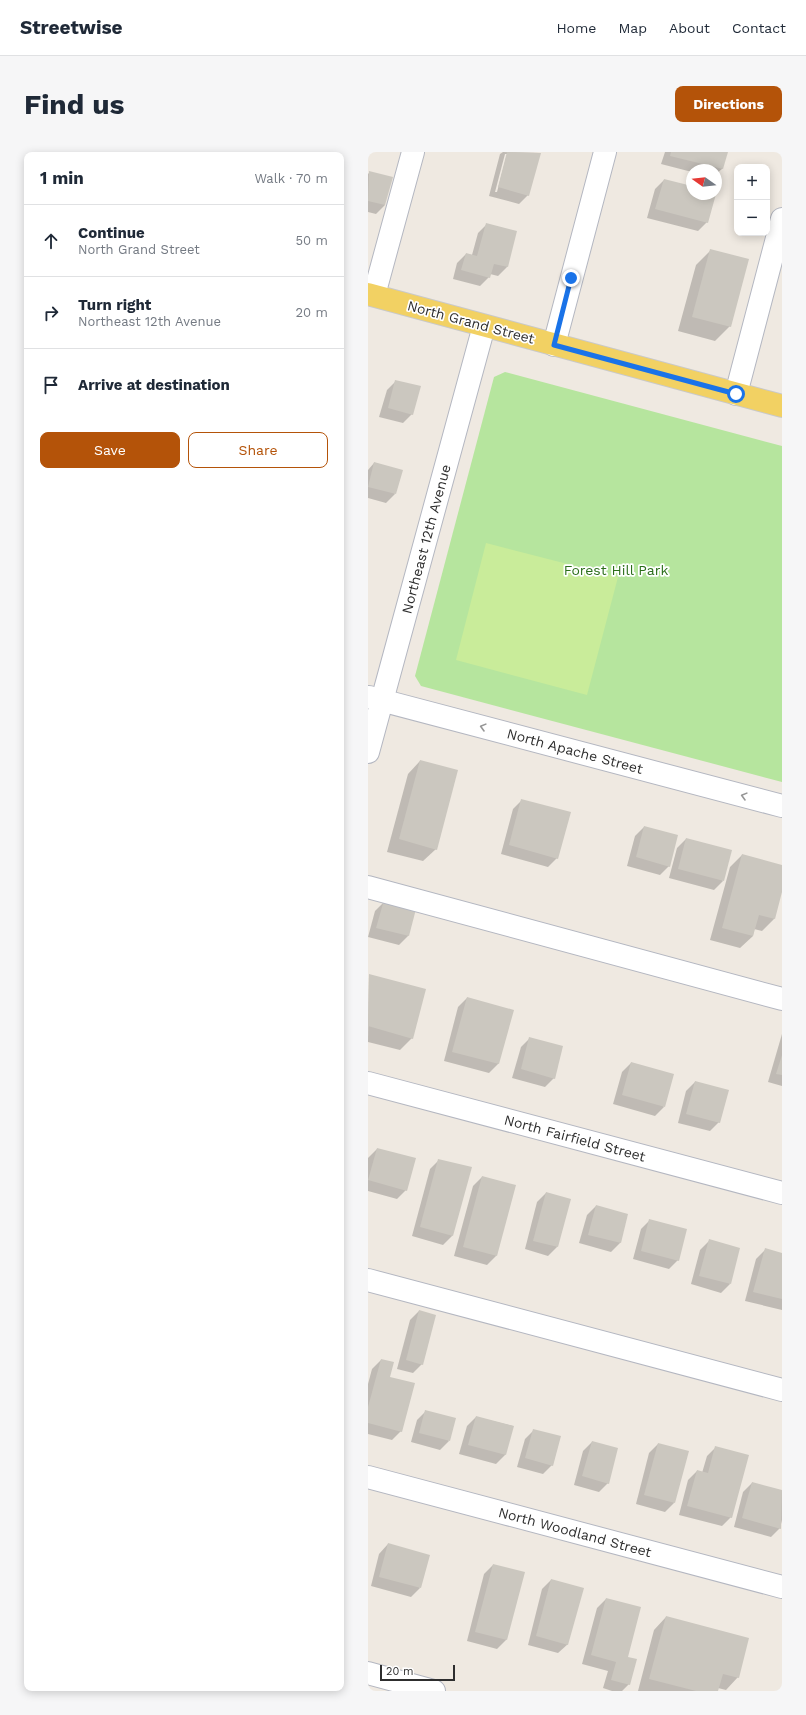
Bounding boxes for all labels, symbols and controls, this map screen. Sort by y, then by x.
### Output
text: Streetwise [20,16,123,39]
text: Home [556,20,596,36]
text: Map [618,20,647,36]
text: About [669,20,710,36]
text: Contact [732,20,786,36]
button: Directions [675,86,782,122]
text: Find us [24,88,124,121]
north arrow [686,164,722,200]
map controls [734,164,770,236]
button: + [734,164,770,200]
text: 1 min [40,168,84,188]
text: Walk · 70 m [254,171,328,186]
button: − [734,200,770,236]
text: Continue [78,224,145,242]
icon: ahead [40,230,62,252]
text: 50 m [296,233,328,248]
text: North Grand Street [78,242,200,257]
route end [562,269,580,287]
text: Turn right [78,296,151,314]
street label: North Grand Street [406,297,537,347]
icon: right [40,302,62,324]
text: 20 m [296,305,328,320]
text: Northeast 12th Avenue [78,314,221,329]
icon: arrive [40,374,62,396]
text: Arrive at destination [78,376,230,394]
route start [727,385,745,403]
button: Save [40,432,180,468]
button: Share [188,432,328,468]
street label: Northeast 12th Avenue [398,463,454,615]
park label: Forest Hill Park [564,562,668,578]
one-way arrow [480,723,487,732]
street label: North Apache Street [505,725,645,777]
one-way arrow [741,793,748,801]
street label: North Fairfield Street [503,1111,648,1165]
street label: North Woodland Street [497,1504,653,1560]
scale bar [380,1663,455,1682]
text: 20 m [386,1665,414,1678]

